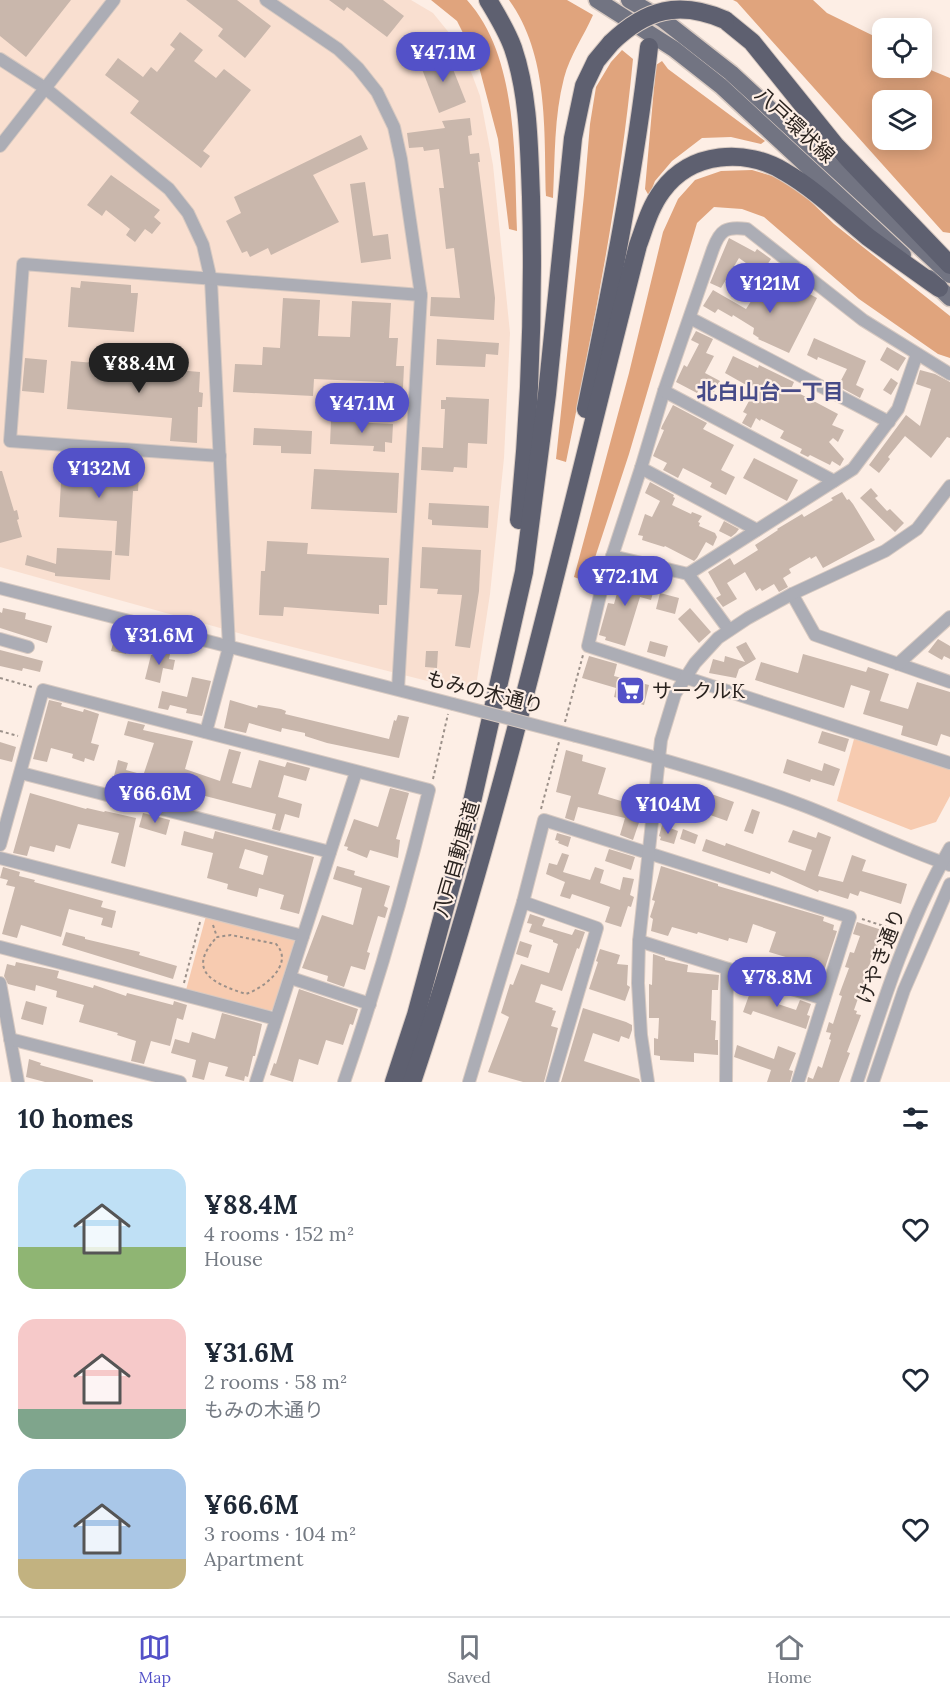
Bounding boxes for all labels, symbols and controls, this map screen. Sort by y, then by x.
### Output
map controls [872,18,932,150]
button: locate [872,18,932,78]
pin: ¥47.1M [394,32,492,83]
text: ¥47.1M [410,39,476,64]
street label: 八戸環状線 [750,81,840,168]
button: layers [872,90,932,150]
pin: ¥121M [728,263,812,314]
text: ¥121M [740,270,800,295]
pin: ¥88.4M [90,343,188,394]
text: ¥88.4M [103,350,175,375]
district label: 北白山台一丁目 [697,378,844,405]
pin: ¥47.1M [313,383,411,434]
text: ¥47.1M [329,390,395,415]
pin: ¥132M [57,448,141,499]
text: ¥132M [67,455,131,480]
pin: ¥72.1M [576,556,674,607]
text: ¥72.1M [592,563,658,588]
pin: ¥31.6M [110,615,208,666]
text: ¥31.6M [124,622,194,647]
street label: もみの木通り [424,665,546,718]
supermarket icon: サークルK [615,675,647,707]
place label: サークルK [652,678,745,703]
pin: ¥66.6M [106,773,204,824]
text: ¥66.6M [118,780,192,805]
pin: ¥104M [626,784,710,835]
text: ¥104M [635,791,701,816]
street label: 八戸自動車道 [427,798,484,920]
street label: けやき通り [851,905,910,1007]
pin: ¥78.8M [728,957,826,1008]
text: ¥78.8M [742,964,812,989]
text: 10 homes [18,1102,133,1135]
icon: filters [899,1102,932,1135]
text: ¥88.4M [204,1188,298,1221]
icon: home [66,1193,138,1265]
icon: heart [899,1213,932,1246]
text: 4 rooms · 152 m² [204,1221,354,1246]
text: House [204,1246,263,1271]
text: ¥31.6M [204,1336,294,1369]
icon: home [66,1343,138,1415]
icon: heart [899,1363,932,1396]
text: 2 rooms · 58 m² [204,1369,348,1394]
text: もみの木通り [204,1397,324,1422]
text: ¥66.6M [204,1488,299,1521]
icon: home [66,1493,138,1565]
icon: heart [899,1513,932,1546]
text: 3 rooms · 104 m² [204,1521,356,1546]
text: Apartment [204,1546,304,1571]
tab: Map [138,1631,171,1687]
tab: Saved [448,1631,491,1687]
tab: Home [767,1631,812,1687]

